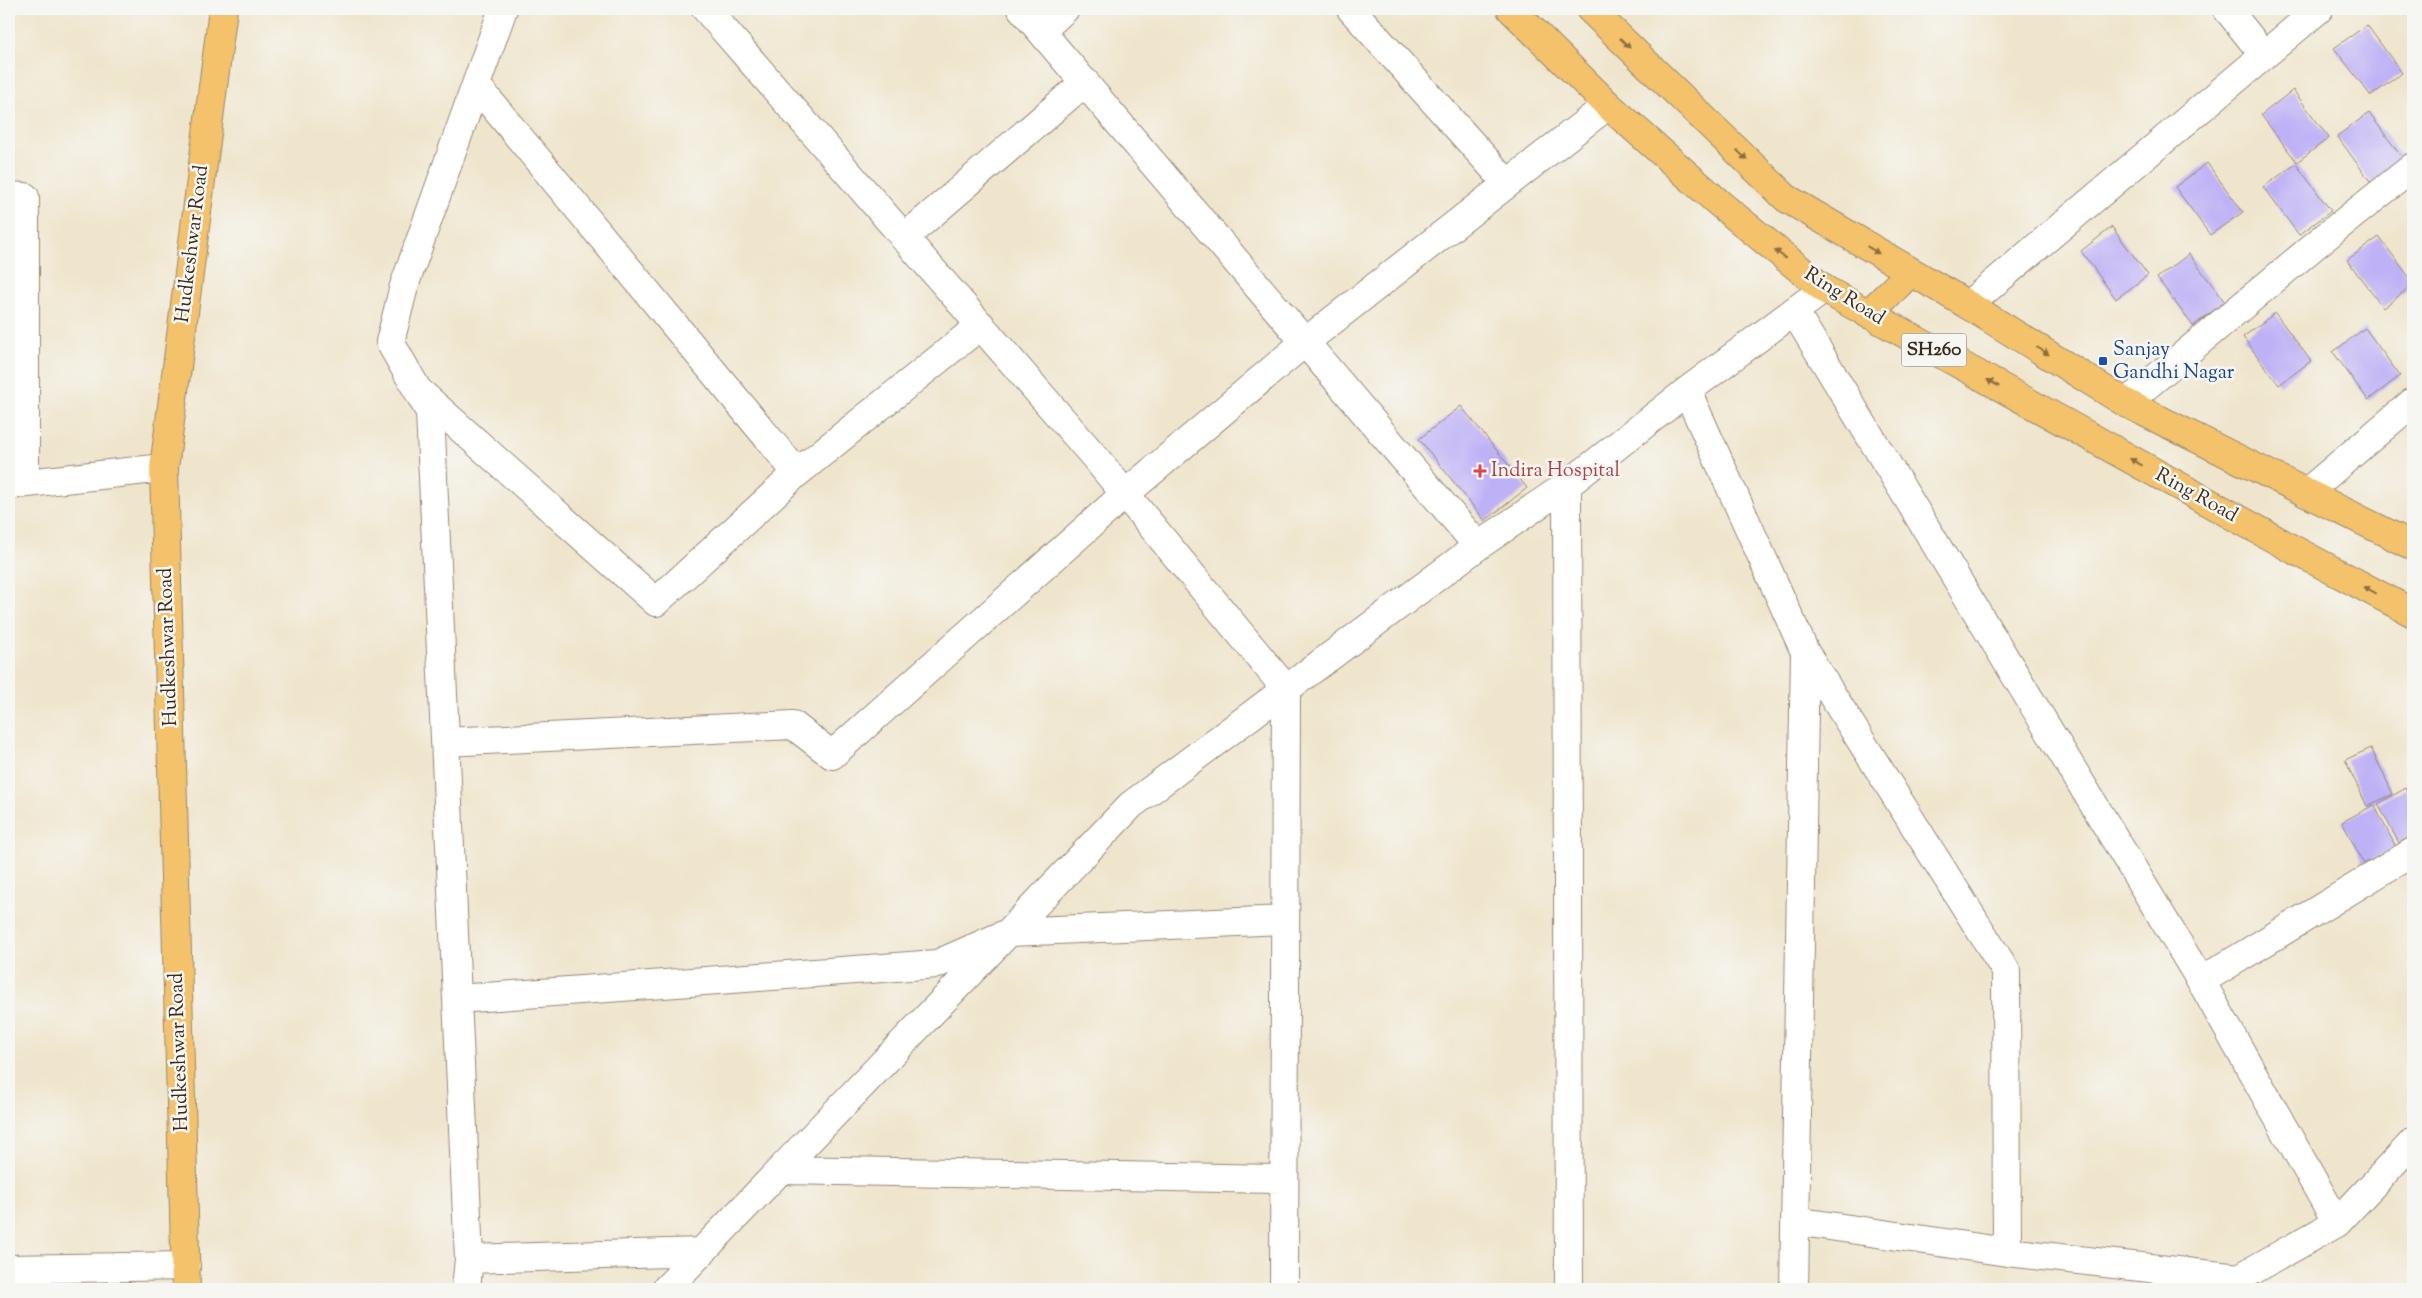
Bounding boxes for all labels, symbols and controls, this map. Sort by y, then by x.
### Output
one-way arrow [1619,37,1631,49]
one-way arrow [1736,149,1748,161]
street label: Hudkeshwar Road [169,163,217,325]
one-way arrow [1867,245,1880,254]
one-way arrow [1774,248,1787,259]
street label: Ring Road [1798,261,1890,333]
road number: SH260 [1902,334,1966,366]
place label: Sanjay Gandhi Nagar [2113,336,2235,388]
one-way arrow [2036,347,2049,356]
marker: Sanjay Gandhi Nagar [2097,355,2109,367]
one-way arrow [1986,379,2001,387]
place label: Indira Hospital [1491,457,1620,486]
one-way arrow [2128,458,2143,466]
street label: Ring Road [2149,461,2243,531]
marker: Indira Hospital [1473,464,1487,478]
street label: Hudkeshwar Road [152,567,186,727]
one-way arrow [2363,586,2377,594]
street label: Hudkeshwar Road [163,972,197,1132]

